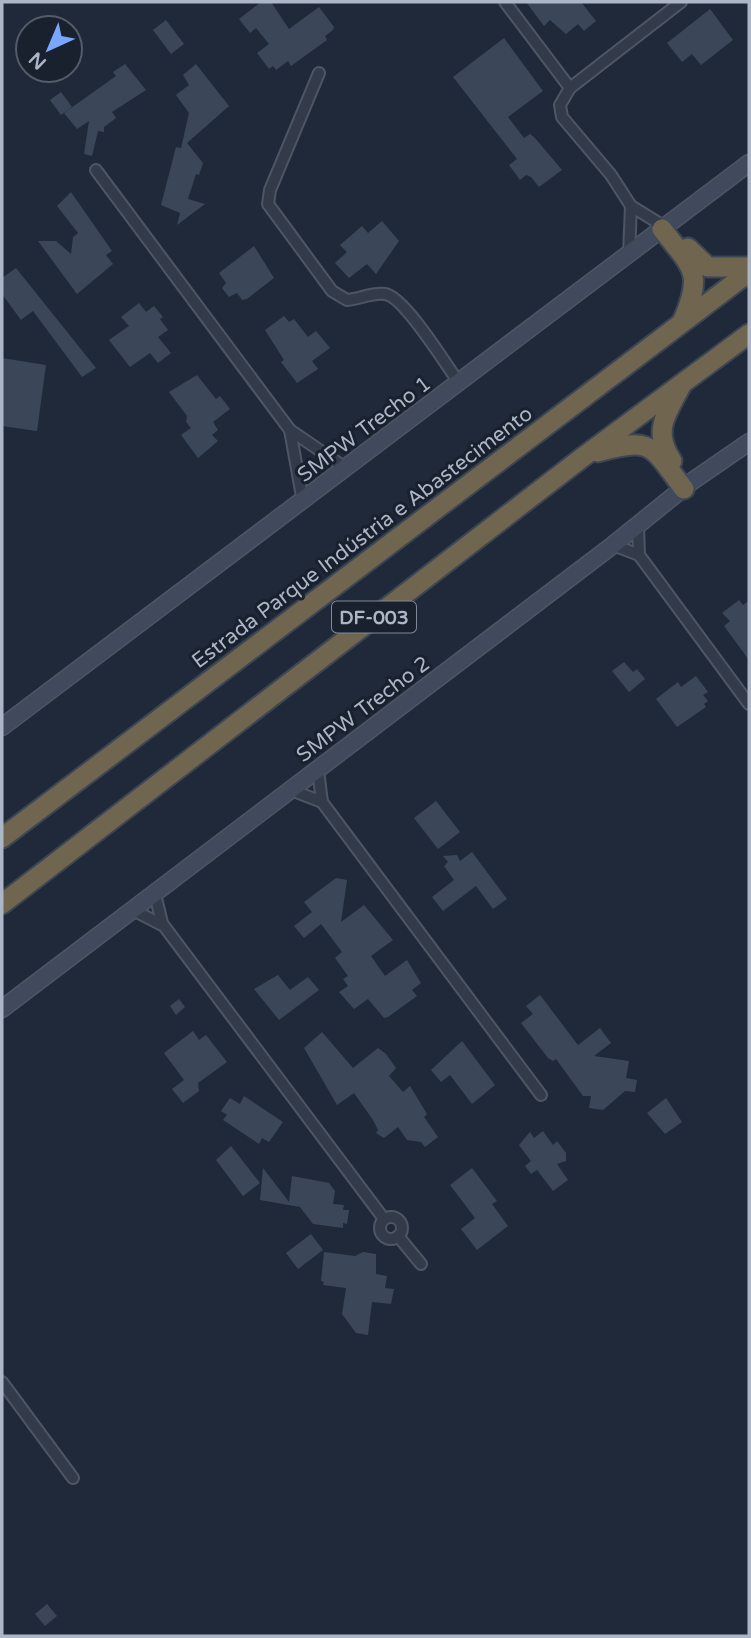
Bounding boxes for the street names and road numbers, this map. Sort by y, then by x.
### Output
street label: SMPW Trecho 1 [293,371,436,488]
street label: Estrada Parque Indústria e Abastecimento [187,401,537,674]
road number: DF-003 [332,602,416,632]
street label: SMPW Trecho 2 [292,651,435,768]

